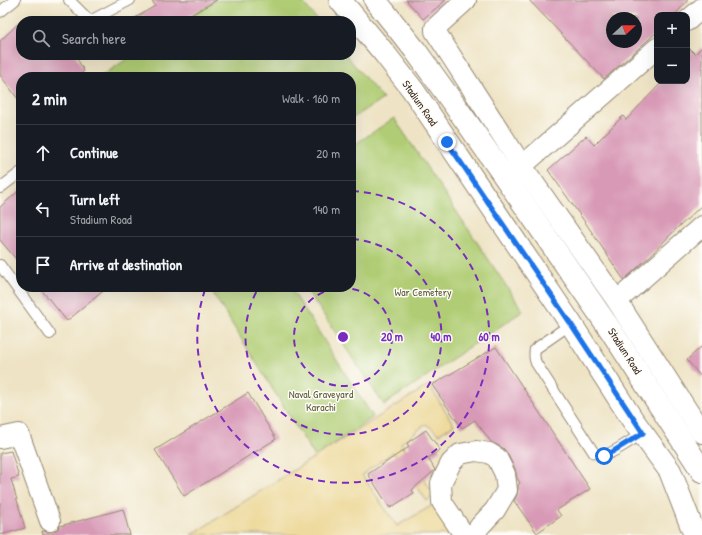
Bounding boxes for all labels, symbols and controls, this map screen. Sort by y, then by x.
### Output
north arrow [606,12,642,48]
map controls [654,12,690,84]
button: + [654,12,690,48]
search box [16,16,356,60]
icon: search [30,27,52,49]
text: Search here [62,28,126,49]
button: − [654,48,690,84]
street label: Stadium Road [399,78,441,129]
text: 2 min [32,87,67,110]
text: Walk · 160 m [282,89,340,107]
route end [438,133,456,151]
icon: ahead [32,142,54,164]
text: Continue [70,142,118,163]
text: 20 m [316,144,340,162]
text: Turn left [70,189,120,210]
icon: left [32,198,54,220]
text: 140 m [313,200,340,218]
text: Stadium Road [70,210,132,228]
icon: arrive [32,254,54,276]
text: Arrive at destination [70,254,182,275]
park label: War Cemetery [394,285,452,299]
street label: Stadium Road [605,325,646,377]
text: 20 m [381,328,403,345]
text: 40 m [431,328,451,345]
text: 60 m [478,328,500,345]
centre of rings [336,330,350,344]
park label: Naval Graveyard Karachi [289,387,354,414]
route start [595,447,613,465]

